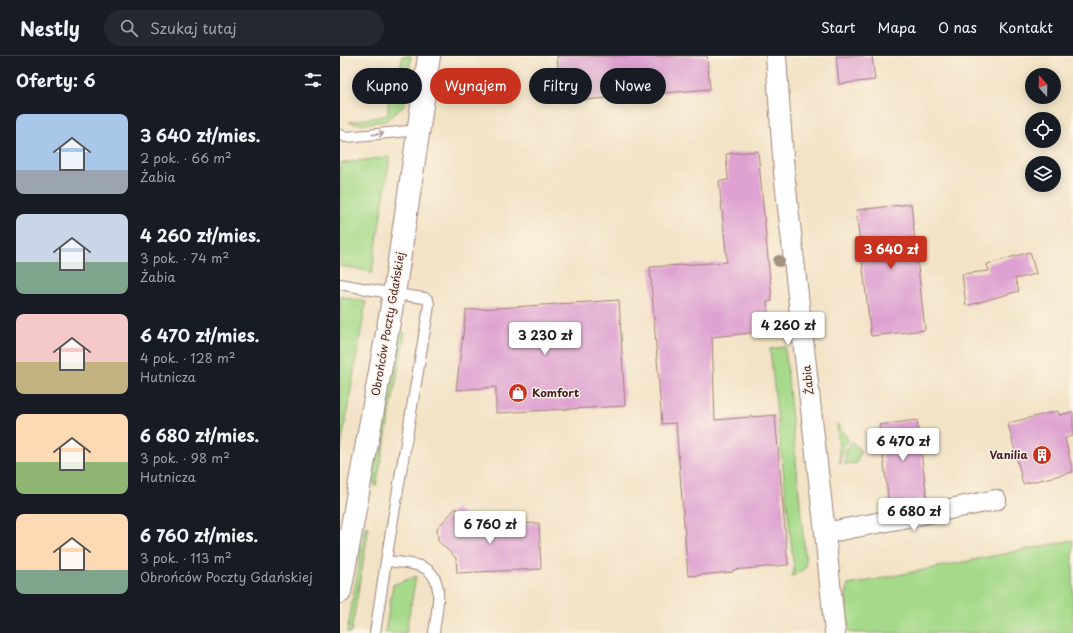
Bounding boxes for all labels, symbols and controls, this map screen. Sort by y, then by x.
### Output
search box [104,10,384,46]
text: Nestly [20,14,80,42]
text: Szukaj tutaj [150,16,236,39]
icon: search [118,17,140,39]
text: Start [821,17,856,38]
text: Mapa [878,17,916,38]
text: O nas [938,17,977,38]
text: Kontakt [999,17,1053,38]
text: Oferty: 6 [16,67,95,93]
chip: Kupno [352,68,422,104]
chip: Wynajem [430,68,521,104]
chip: Filtry [529,68,592,104]
chip: Nowe [600,68,666,104]
north arrow [1025,68,1061,104]
map controls [1025,68,1061,192]
icon: filters [302,69,324,91]
button: locate [1025,112,1061,148]
text: 3 640 zł/mies. [140,122,261,148]
icon: home [48,130,96,178]
one-way arrow [371,130,384,138]
text: 2 pok. · 66 m² [140,148,232,167]
button: layers [1025,156,1061,192]
text: Żabia [140,167,175,186]
text: 4 260 zł/mies. [140,222,261,248]
icon: home [48,230,96,278]
pin: 3 640 zł [850,236,932,270]
text: 3 640 zł [864,239,918,258]
text: 3 pok. · 74 m² [140,248,229,267]
street label: Obrońców Poczty Gdańskiej [366,251,409,397]
text: Żabia [140,267,175,286]
pin: 4 260 zł [747,312,829,346]
text: 4 260 zł [761,315,815,334]
text: 6 470 zł/mies. [140,322,259,348]
pin: 3 230 zł [504,322,586,356]
text: 3 230 zł [518,325,572,344]
icon: home [48,330,96,378]
text: 4 pok. · 128 m² [140,348,235,367]
street label: Żabia [797,364,818,396]
text: Hutnicza [140,367,196,386]
shop icon: Komfort [507,382,529,404]
place label: Komfort [532,384,579,401]
text: 6 680 zł/mies. [140,422,259,448]
pin: 6 470 zł [862,428,944,462]
icon: home [48,430,96,478]
text: 6 470 zł [876,431,930,450]
building icon: Vanilia [1031,444,1053,466]
place label: Vanilia [989,446,1029,463]
text: 3 pok. · 98 m² [140,448,230,467]
text: Hutnicza [140,467,196,486]
pin: 6 680 zł [873,498,955,532]
text: 6 680 zł [887,501,941,520]
pin: 6 760 zł [449,511,531,545]
text: 6 760 zł [464,514,516,533]
text: 6 760 zł/mies. [140,522,258,548]
icon: home [48,530,96,578]
text: 3 pok. · 113 m² [140,548,232,567]
text: Obrońców Poczty Gdańskiej [140,567,313,586]

